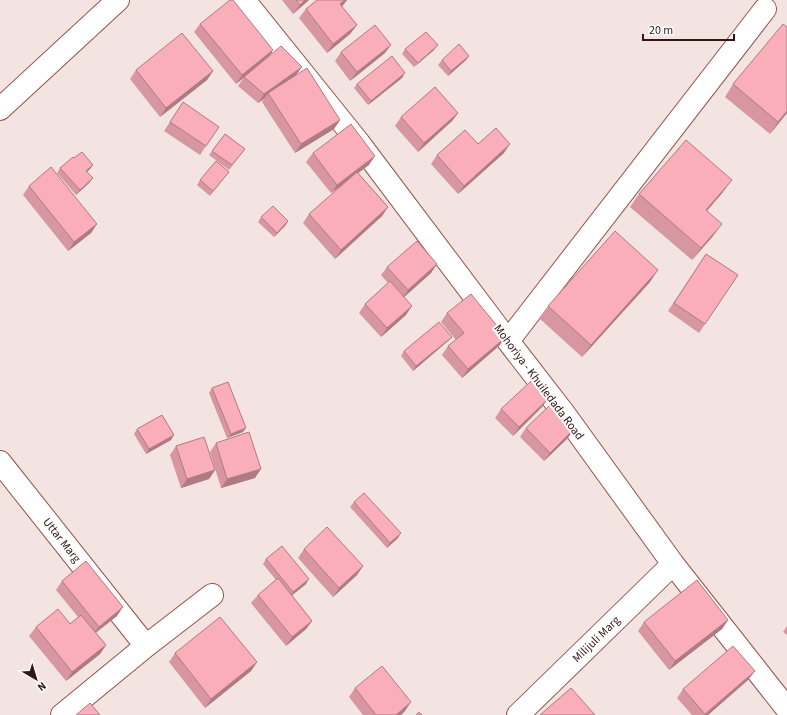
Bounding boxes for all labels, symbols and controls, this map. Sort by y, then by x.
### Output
scale bar [643,16,734,42]
text: 20 m [649,22,673,39]
street label: Mohoriya - Khuiledada Road [489,321,588,444]
street label: Uttar Marg [39,514,85,566]
street label: Milijuli Marg [569,612,624,666]
north arrow [16,659,56,699]
text: N [34,678,49,695]

